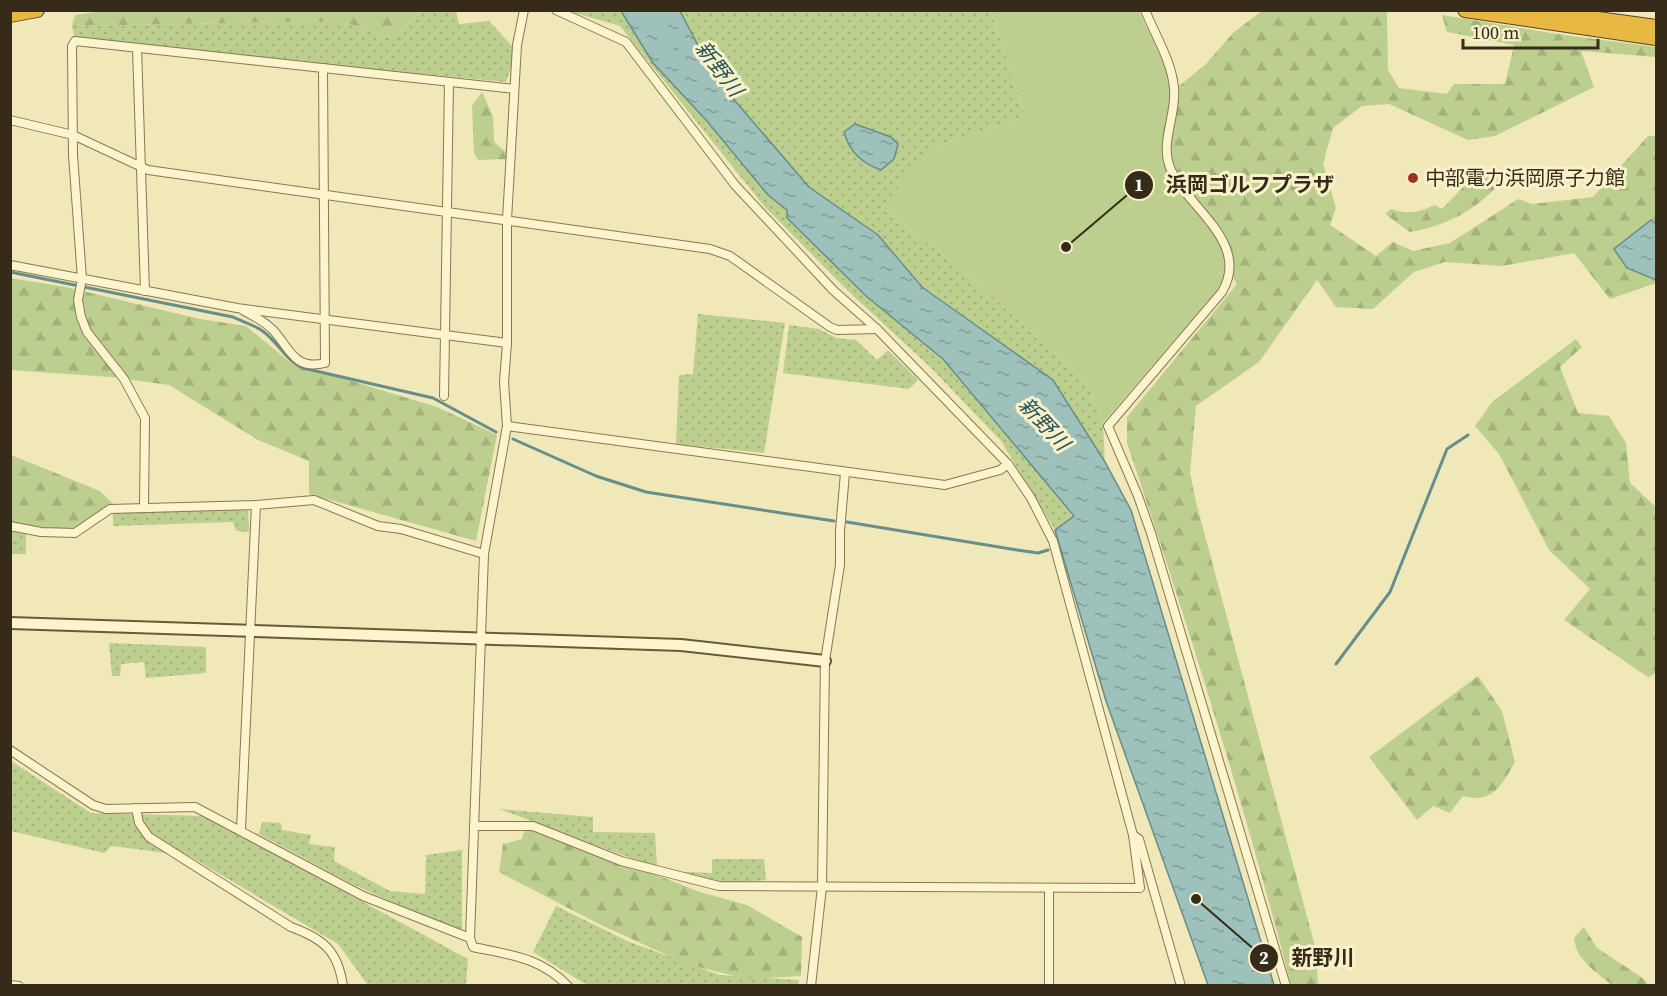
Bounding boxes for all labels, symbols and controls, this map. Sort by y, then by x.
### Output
scale bar [1463,12,1598,50]
text: 100 m [1472,20,1519,45]
water label: 新野川 [689,35,751,104]
place label: 中部電力浜岡原子力館 [1425,164,1625,192]
callout: 浜岡ゴルフプラザ [1124,165,1346,204]
text: 浜岡ゴルフプラザ [1166,170,1334,199]
marker: 中部電力浜岡原子力館 [1406,171,1420,185]
text: 1 [1134,172,1144,197]
water label: 新野川 [1012,391,1078,458]
callout: 新野川 [1249,939,1366,978]
text: 新野川 [1292,943,1355,972]
text: 2 [1259,945,1269,970]

